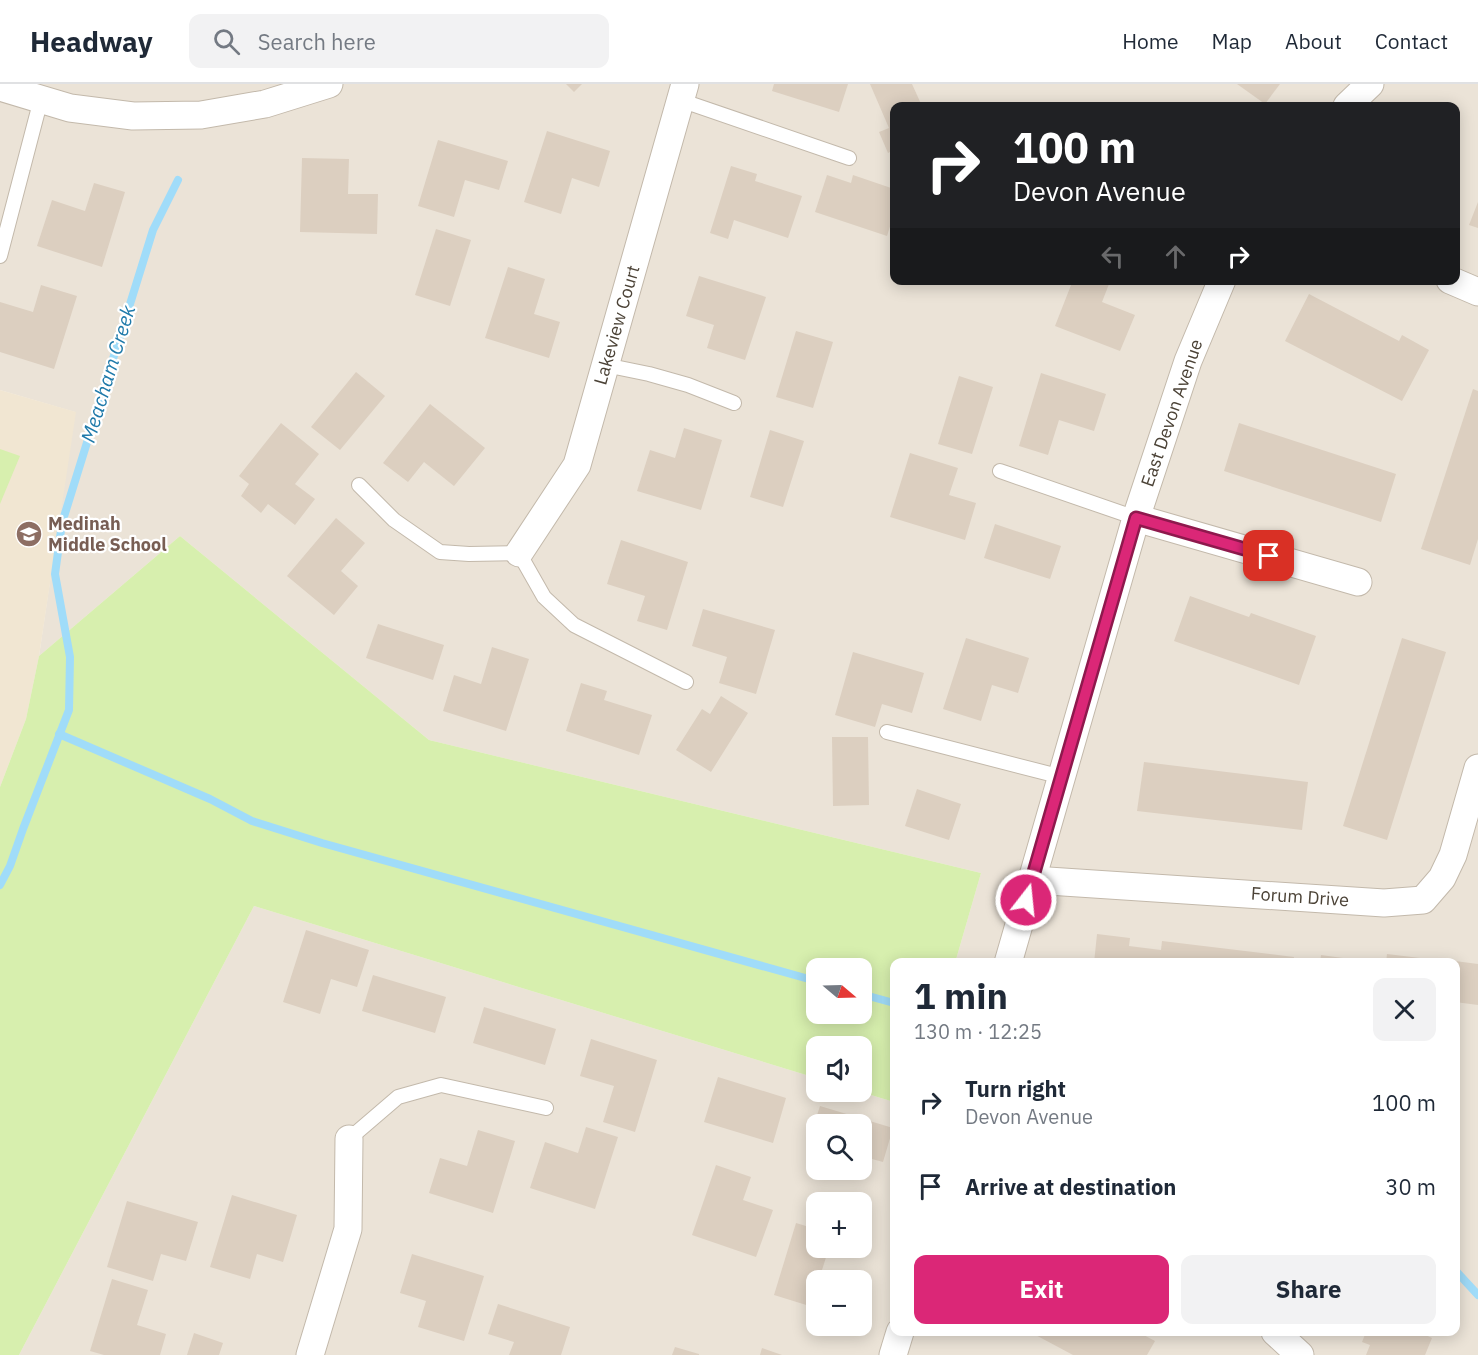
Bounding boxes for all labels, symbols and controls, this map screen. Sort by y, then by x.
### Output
search box [189,14,609,68]
text: Headway [30,23,153,60]
icon: search [210,25,243,58]
text: Search here [258,27,376,56]
text: Home [1122,27,1179,55]
text: Map [1212,27,1252,55]
text: About [1285,27,1342,55]
text: Contact [1375,27,1448,55]
text: 100 m [1013,120,1136,175]
icon: right [914,126,992,204]
text: Devon Avenue [1013,173,1186,208]
icon: left [1096,240,1129,273]
icon: ahead [1159,240,1192,273]
icon: right [1222,240,1255,273]
street label: Lakeview Court [588,262,645,387]
water label: Meacham Creek [74,301,141,446]
street label: East Devon Avenue [1136,336,1208,490]
place label: Medinah Middle School [48,512,167,556]
school or university icon: Medinah Middle School [14,519,44,549]
pin [1243,530,1294,581]
icon: arrive [1252,539,1285,572]
position arrow [994,868,1058,932]
street label: Forum Drive [1250,882,1350,911]
north arrow [806,958,872,1024]
map controls [806,958,872,1336]
text: 1 min [914,972,1008,1019]
button: close [1373,978,1436,1041]
text: 130 m · 12:25 [914,1018,1042,1045]
button: sound [806,1036,872,1102]
text: Turn right [965,1074,1066,1103]
icon: right [914,1086,947,1119]
text: 100 m [1372,1088,1436,1117]
text: Devon Avenue [965,1103,1093,1130]
button: search [806,1114,872,1180]
icon: arrive [914,1170,947,1203]
text: Arrive at destination [965,1172,1176,1201]
text: 30 m [1385,1172,1436,1201]
button: + [806,1192,872,1258]
button: Exit [914,1255,1169,1324]
button: Share [1181,1255,1436,1324]
button: − [806,1270,872,1336]

